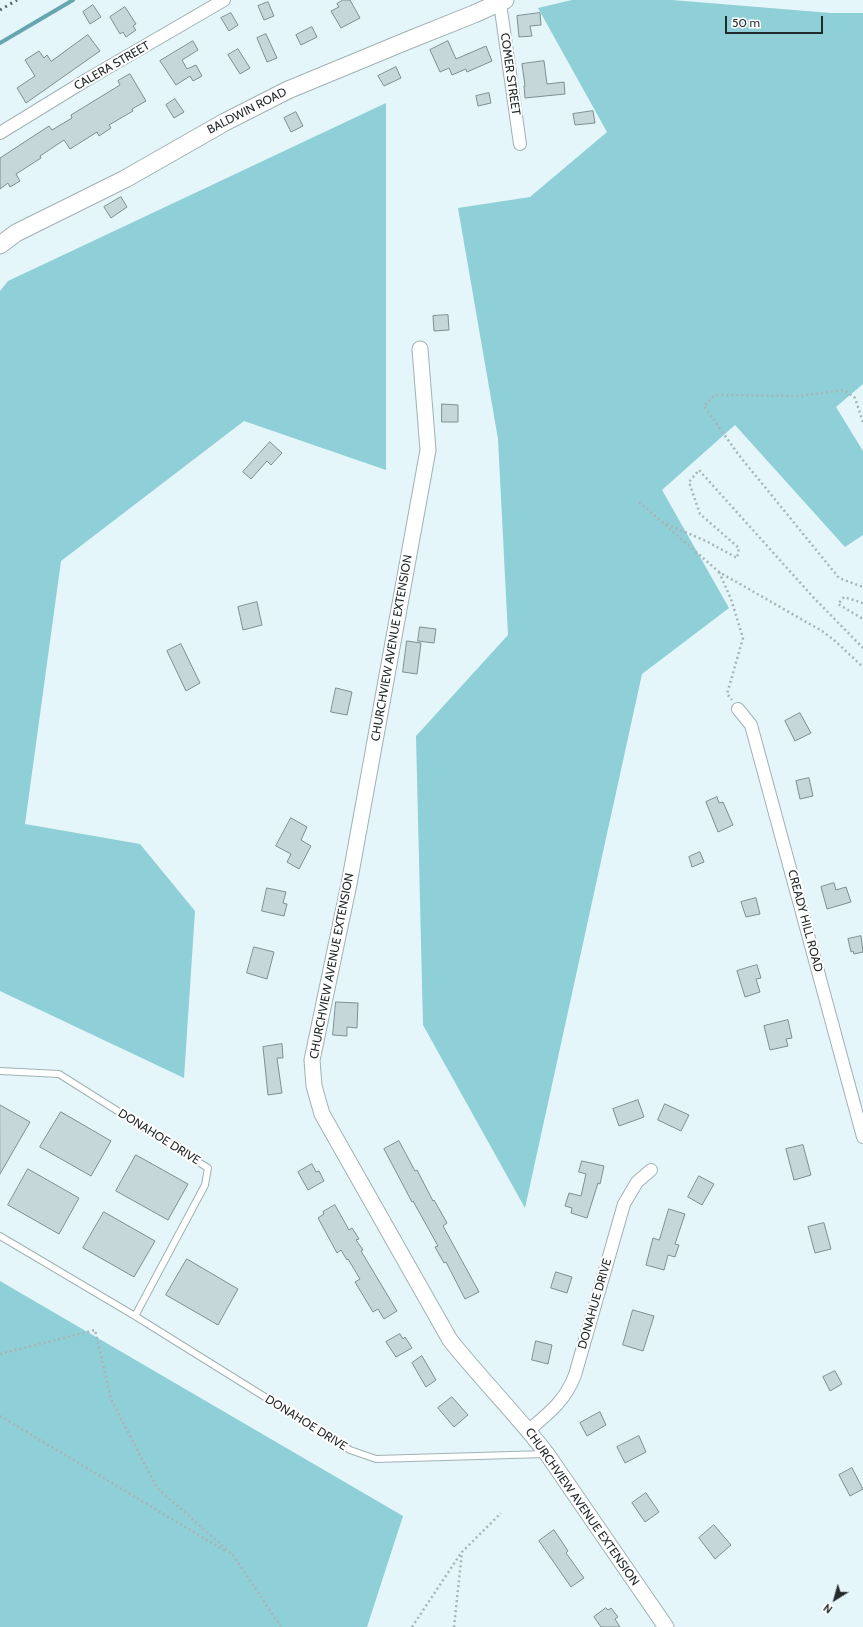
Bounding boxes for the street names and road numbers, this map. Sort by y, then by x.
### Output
street label: COMER STREET [497,32,523,116]
street label: CALERA STREET [72,38,152,94]
street label: BALDWIN ROAD [205,85,289,137]
street label: CHURCHVIEW AVENUE EXTENSION [368,554,416,742]
street label: CREADY HILL ROAD [784,868,826,974]
street label: CHURCHVIEW AVENUE EXTENSION [307,872,357,1060]
street label: DONAHOE DRIVE [115,1106,203,1168]
street label: DONAHUE DRIVE [575,1257,615,1351]
street label: DONAHOE DRIVE [262,1392,350,1454]
street label: CHURCHVIEW AVENUE EXTENSION [522,1425,642,1589]

